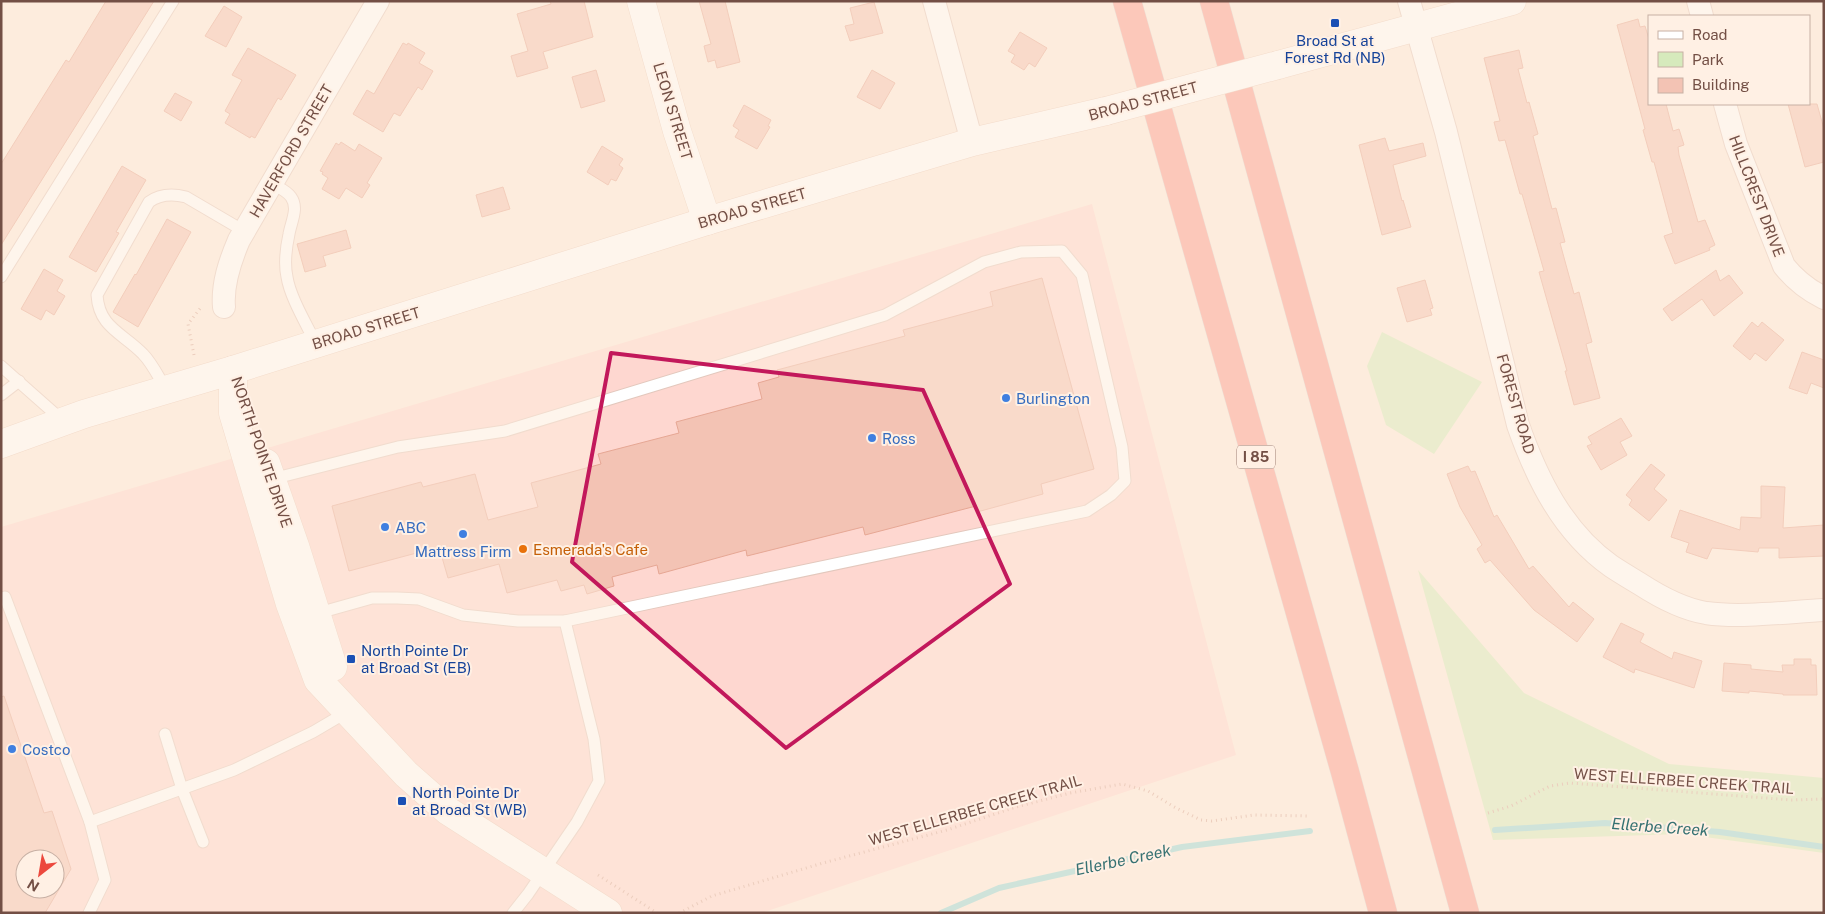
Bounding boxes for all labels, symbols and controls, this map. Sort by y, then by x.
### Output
legend [1648,15,1810,105]
marker: Broad St at Forest Rd (NB) [1329,17,1341,29]
text: Road [1692,26,1728,43]
place label: Broad St at Forest Rd (NB) [1284,32,1386,66]
text: Park [1692,51,1724,68]
street label: LEON STREET [650,60,696,162]
text: Building [1692,76,1750,93]
street label: BROAD STREET [1087,78,1199,124]
street label: HAVERFORD STREET [246,81,336,221]
street label: HILLCREST DRIVE [1726,133,1788,259]
street label: BROAD STREET [696,184,808,232]
street label: BROAD STREET [310,303,422,353]
street label: FOREST ROAD [1494,352,1538,456]
street label: NORTH POINTE DRIVE [228,374,296,530]
place label: Burlington [1016,390,1090,407]
marker: Burlington [1000,392,1012,404]
place label: Ross [882,430,915,447]
marker: Ross [866,432,878,444]
road number: I 85 [1237,446,1275,468]
place label: ABC [395,519,426,536]
marker: ABC [379,521,391,533]
marker: Mattress Firm [457,528,469,540]
place label: Esmerada's Cafe [533,541,648,558]
place label: Mattress Firm [415,543,511,560]
marker: Esmerada's Cafe [517,543,529,555]
place label: North Pointe Dr at Broad St (EB) [361,642,471,676]
marker: North Pointe Dr at Broad St (EB) [345,653,357,665]
place label: Costco [22,741,70,758]
marker: Costco [6,743,18,755]
street label: WEST ELLERBEE CREEK TRAIL [1573,765,1795,797]
street label: WEST ELLERBEE CREEK TRAIL [867,771,1083,849]
place label: North Pointe Dr at Broad St (WB) [412,784,527,818]
marker: North Pointe Dr at Broad St (WB) [396,795,408,807]
water label: Ellerbe Creek [1611,814,1710,840]
water label: Ellerbe Creek [1073,841,1173,879]
north arrow [15,849,65,899]
text: N [24,875,42,895]

